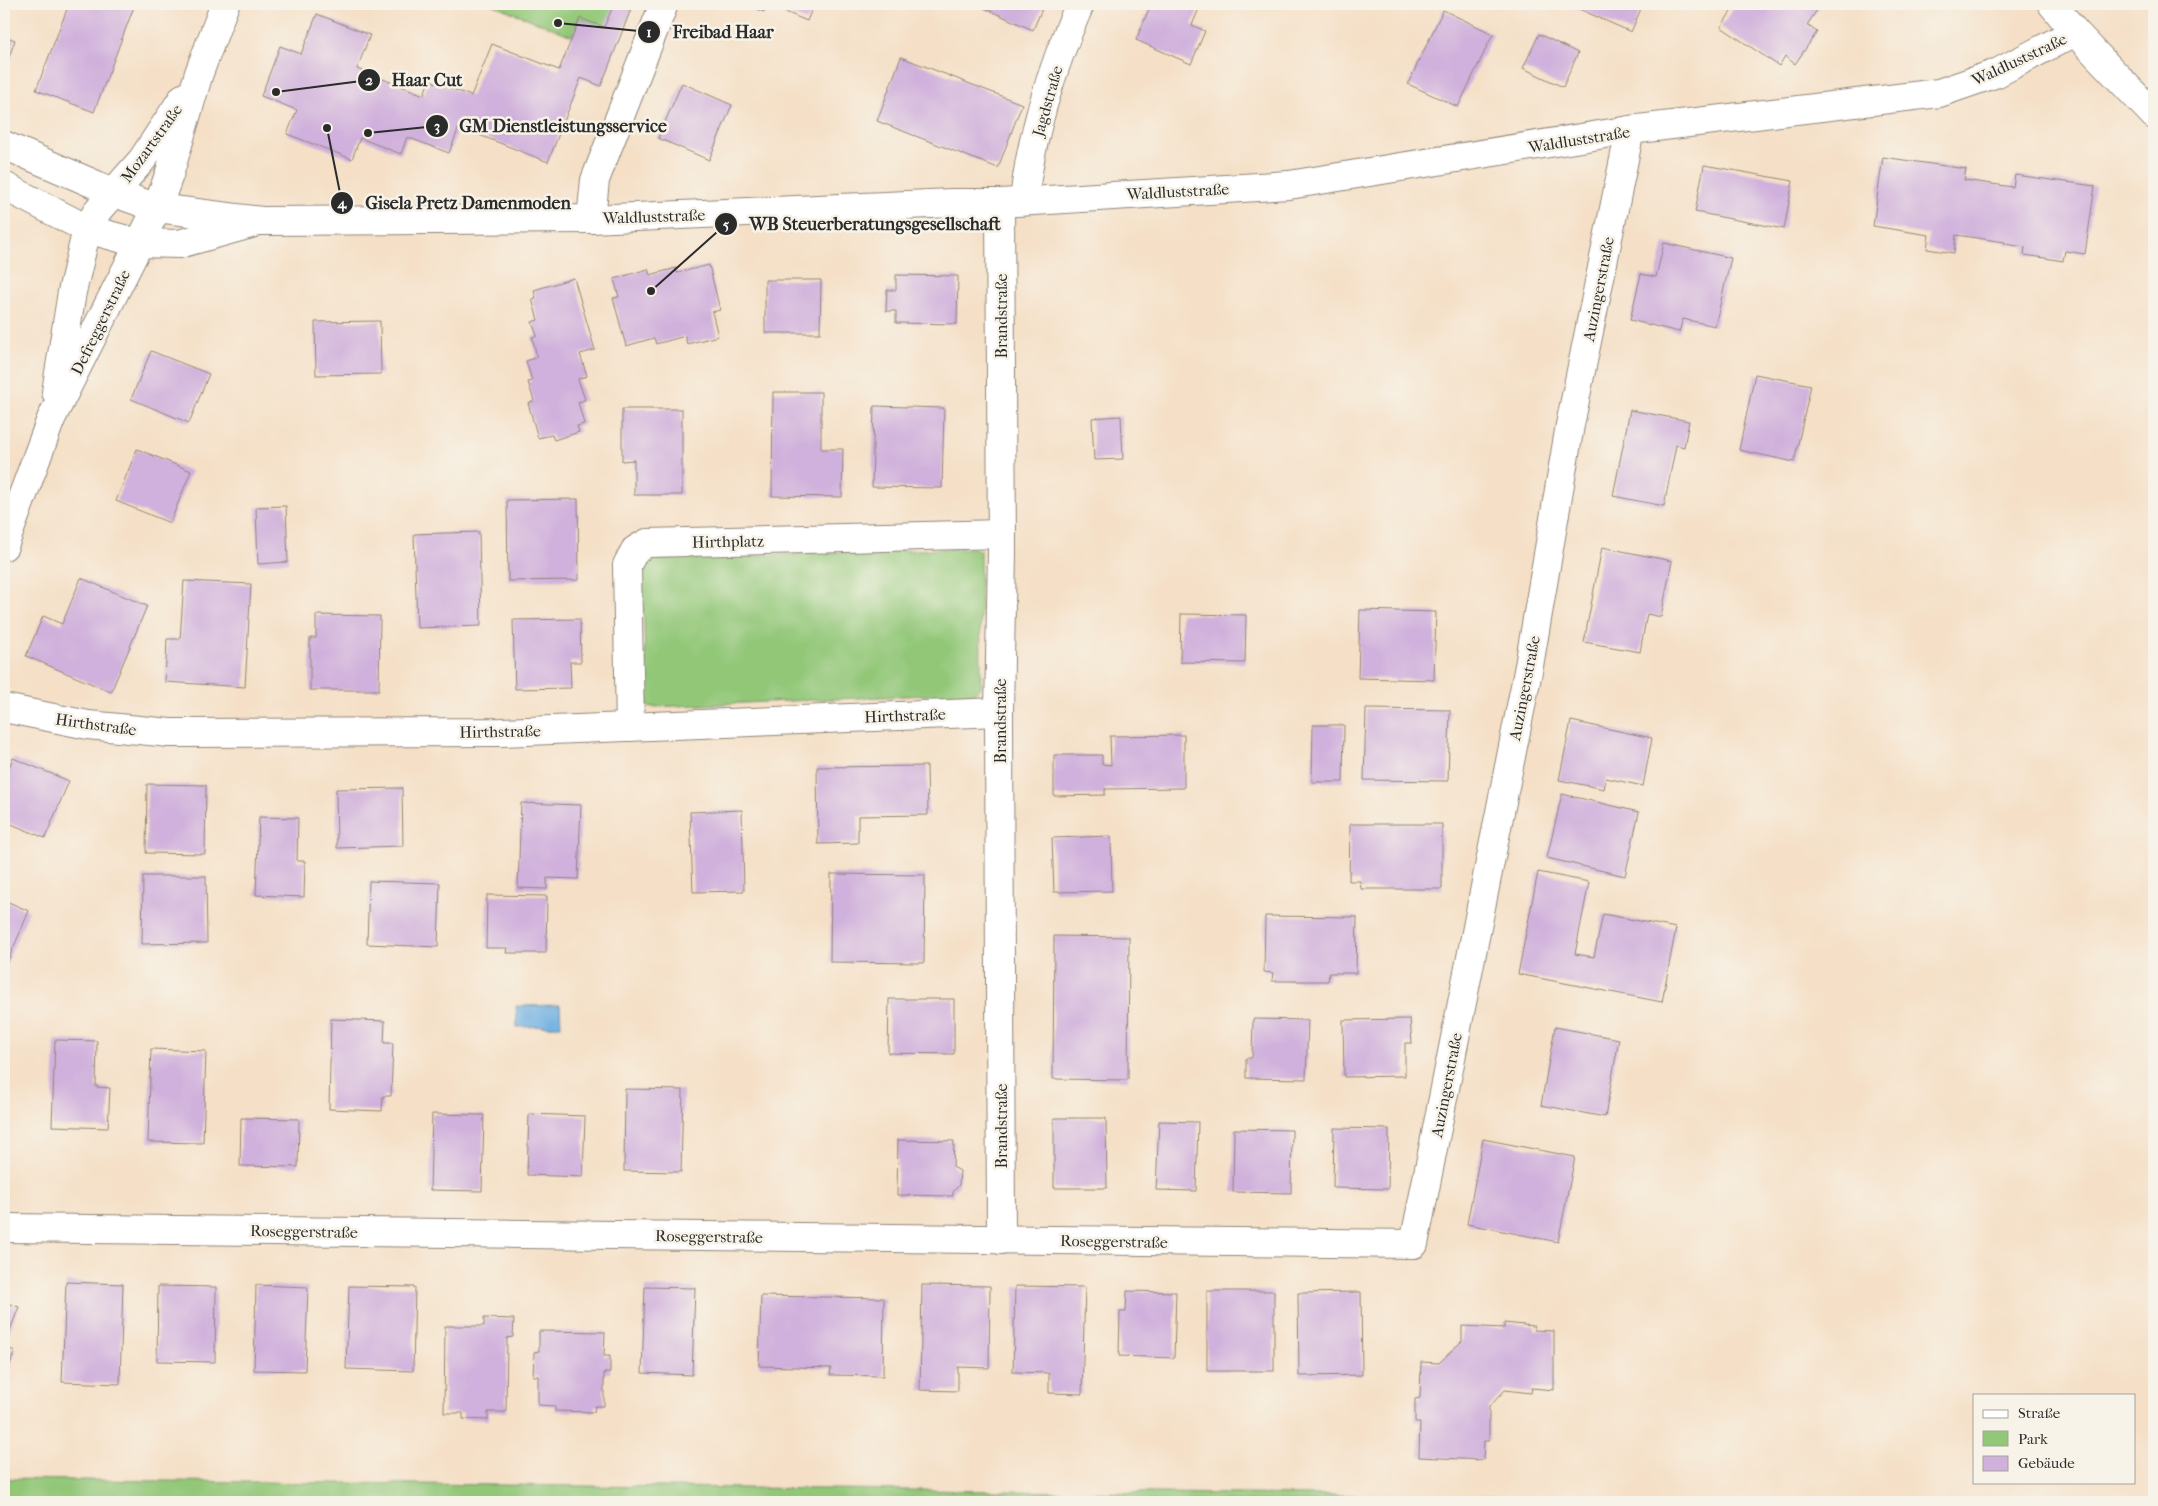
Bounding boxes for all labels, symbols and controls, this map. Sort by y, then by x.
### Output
callout: Freibad Haar [637,15,783,48]
text: Freibad Haar [671,22,774,43]
text: 1 [646,23,652,41]
street label: Waldluststraße [1968,29,2070,90]
callout: Haar Cut [356,63,472,96]
street label: Jagdstraße [1028,63,1067,141]
text: Haar Cut [391,70,463,91]
text: 2 [365,71,373,89]
street label: Mozartstraße [117,100,186,186]
callout: GM Dienstleistungsservice [424,110,677,143]
text: GM Dienstleistungsservice [459,116,667,137]
text: 3 [434,117,440,135]
street label: Waldluststraße [1526,122,1631,157]
street label: Waldluststraße [1125,179,1230,204]
callout: Gisela Pretz Damenmoden [330,186,580,219]
text: Gisela Pretz Damenmoden [365,193,571,214]
text: 4 [337,194,348,212]
street label: Waldluststraße [601,205,706,228]
callout: WB Steuerberatungsgesellschaft [714,208,1010,241]
text: WB Steuerberatungsgesellschaft [748,214,1001,235]
text: 5 [723,215,730,233]
street label: Auzingerstraße [1579,235,1618,344]
street label: Defreggerstraße [67,267,134,378]
street label: Brandstraße [992,273,1011,359]
street label: Hirthplatz [692,531,764,552]
street label: Auzingerstraße [1505,634,1544,743]
street label: Brandstraße [991,678,1010,764]
street label: Hirthstraße [864,705,946,726]
street label: Hirthstraße [54,709,138,740]
street label: Hirthstraße [459,721,541,742]
street label: Auzingerstraße [1427,1031,1466,1140]
street label: Brandstraße [992,1083,1011,1169]
street label: Roseggerstraße [250,1221,358,1242]
street label: Roseggerstraße [655,1226,763,1247]
street label: Roseggerstraße [1060,1231,1168,1252]
legend [1973,1394,2136,1484]
text: Straße [2018,1404,2061,1422]
text: Park [2018,1430,2048,1448]
text: Gebäude [2018,1454,2075,1472]

